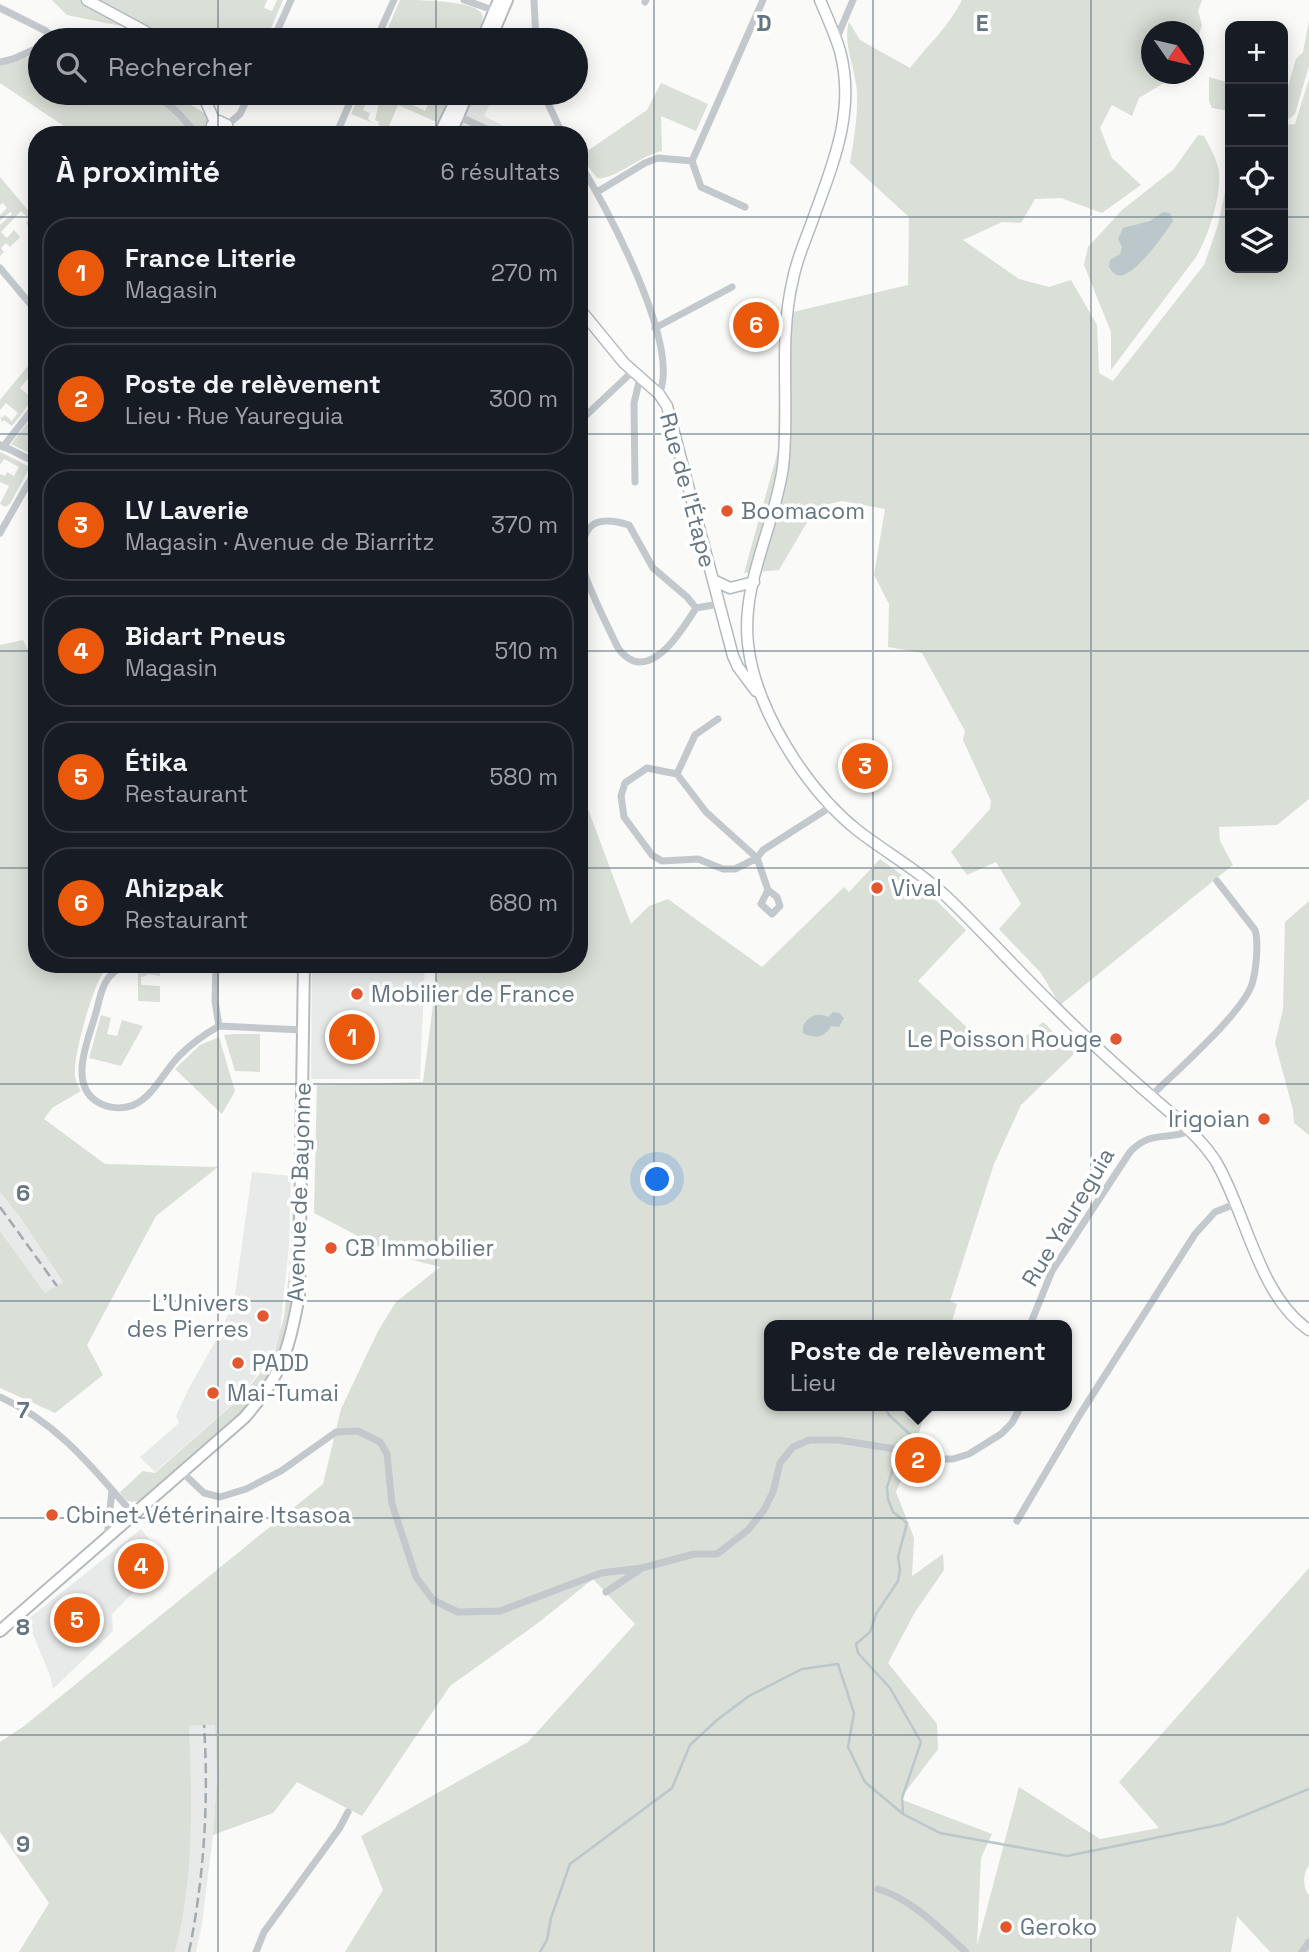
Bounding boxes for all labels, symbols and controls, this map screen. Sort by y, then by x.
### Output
text: D [756,8,772,38]
text: E [976,8,988,38]
north arrow [1141,21,1204,84]
map controls [1225,21,1288,273]
button: + [1225,21,1288,84]
search box [28,28,588,105]
icon: search [52,48,90,86]
text: Rechercher [108,50,253,84]
button: − [1225,84,1288,147]
button: locate [1225,147,1288,210]
text: À proximité [56,152,220,191]
text: 6 résultats [441,157,560,187]
button: layers [1225,210,1288,273]
text: France Literie [125,241,296,275]
text: 1 [76,258,86,288]
text: 270 m [491,258,558,288]
text: Magasin [125,275,218,305]
pin: 6 [733,299,779,351]
text: Poste de relèvement [125,367,381,401]
text: 2 [74,384,88,414]
text: 300 m [489,384,558,414]
text: Lieu · Rue Yaureguia [125,401,344,431]
street label: Rue de l'Étape [653,409,723,571]
text: LV Laverie [125,493,249,527]
place label: Boomacom [741,496,865,526]
marker: Boomacom [719,503,735,519]
text: 3 [74,510,88,540]
text: 370 m [491,510,558,540]
text: Magasin · Avenue de Biarritz [125,527,434,557]
text: Bidart Pneus [125,619,286,653]
text: 4 [74,636,88,666]
text: 510 m [495,636,558,666]
text: Magasin [125,653,218,683]
pin: 3 [842,740,888,792]
text: Étika [125,745,188,779]
text: 5 [74,762,88,792]
text: 580 m [489,762,558,792]
text: Restaurant [125,779,248,809]
text: Ahizpak [125,871,224,905]
place label: Vival [891,873,942,903]
marker: Vival [869,880,885,896]
text: 6 [74,888,88,918]
text: 680 m [489,888,558,918]
text: Restaurant [125,905,248,935]
place label: Mobilier de France [371,979,575,1009]
marker: Mobilier de France [349,986,365,1002]
pin: 1 [329,1011,375,1063]
place label: Le Poisson Rouge [907,1024,1102,1054]
marker: Le Poisson Rouge [1108,1031,1124,1047]
street label: Avenue de Bayonne [280,1082,318,1302]
place label: Irigoian [1168,1104,1250,1134]
marker: Irigoian [1256,1111,1272,1127]
street label: Rue Yaureguia [1015,1142,1121,1292]
your location [640,1162,674,1196]
text: 6 [16,1178,30,1208]
place label: CB Immobilier [345,1233,494,1263]
marker: CB Immobilier [323,1240,339,1256]
place label: L'Univers des Pierres [127,1288,249,1344]
marker: L'Univers des Pierres [255,1308,271,1324]
popup [764,1320,1072,1411]
text: Poste de relèvement [790,1334,1046,1368]
place label: PADD [252,1348,309,1378]
marker: PADD [230,1355,246,1371]
text: Lieu [790,1368,836,1398]
place label: Mai-Tumai [227,1378,339,1408]
marker: Mai-Tumai [205,1385,221,1401]
text: 7 [17,1395,30,1425]
pin: 2 [895,1434,941,1486]
place label: Cbinet Vétérinaire Itsasoa [66,1500,351,1530]
marker: Cbinet Vétérinaire Itsasoa [44,1507,60,1523]
pin: 4 [118,1540,164,1592]
pin: 5 [54,1594,100,1646]
text: 8 [16,1612,30,1642]
text: 9 [16,1829,30,1859]
place label: Geroko [1020,1912,1097,1942]
marker: Geroko [998,1919,1014,1935]

